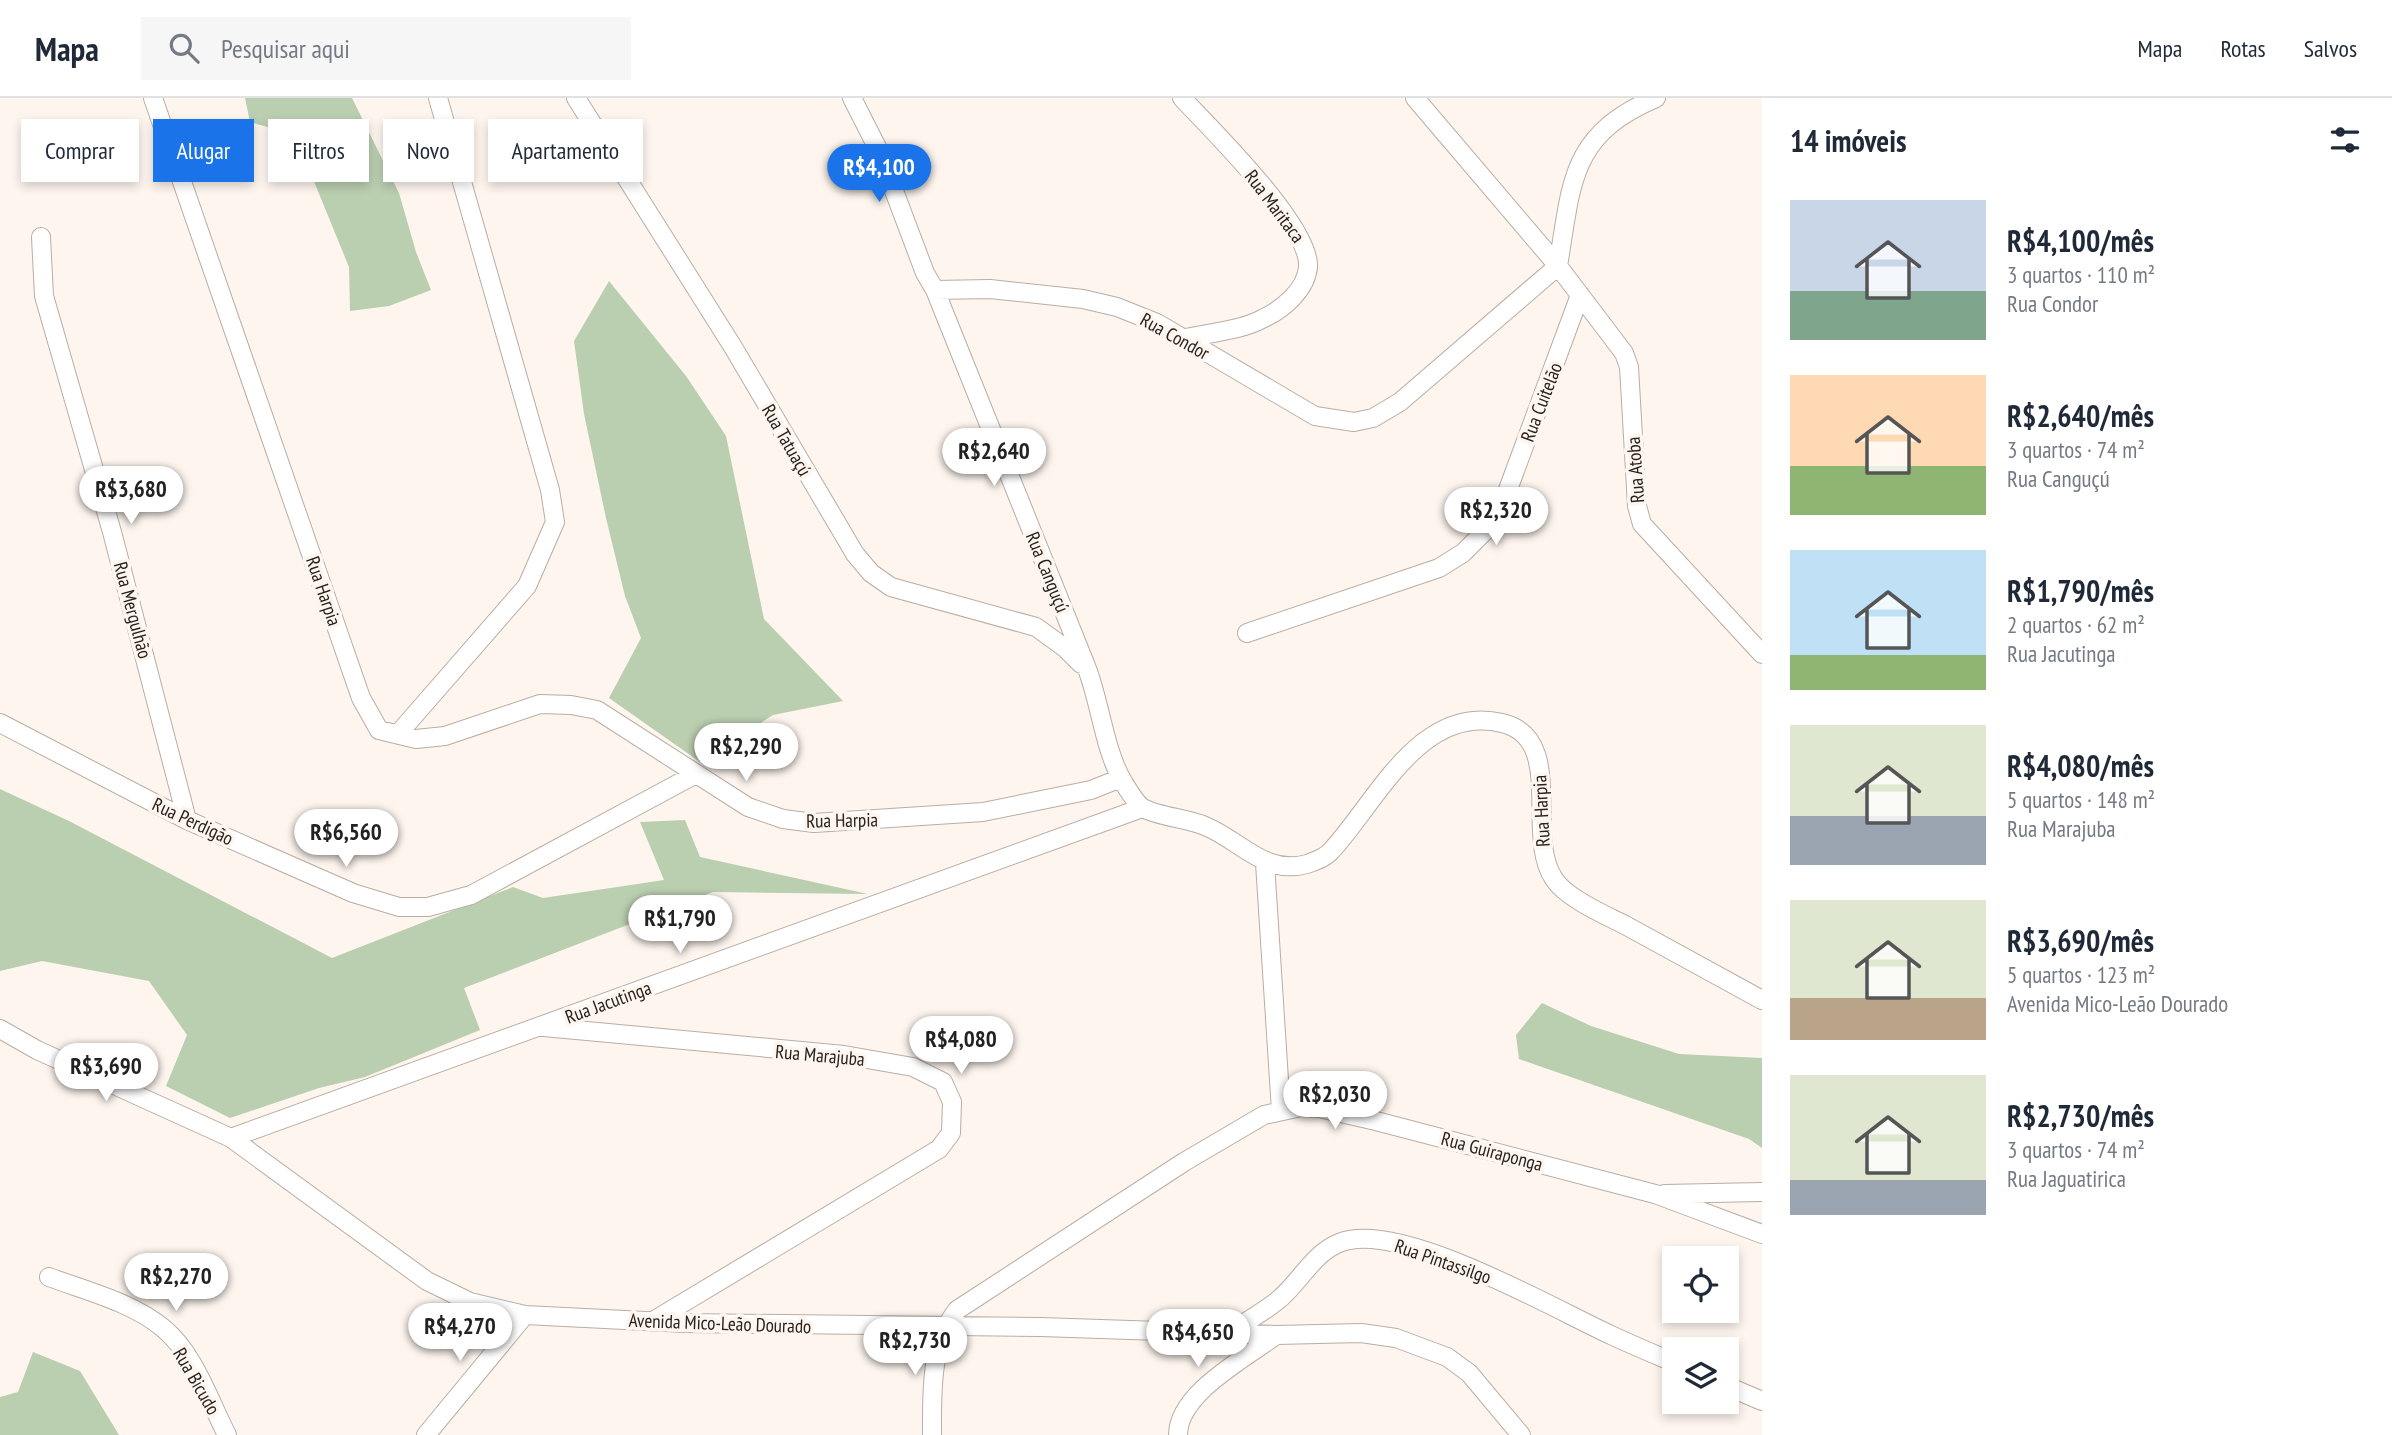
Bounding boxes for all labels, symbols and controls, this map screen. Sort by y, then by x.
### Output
search box [141,17,631,80]
text: Mapa [35,27,99,70]
icon: search [165,29,203,67]
text: Pesquisar aqui [221,32,350,65]
text: Mapa [2138,33,2182,64]
text: Rotas [2220,33,2266,64]
text: Salvos [2304,33,2357,64]
chip: Comprar [21,119,139,182]
chip: Alugar [153,119,254,182]
chip: Filtros [268,119,369,182]
chip: Novo [383,119,474,182]
chip: Apartamento [488,119,643,182]
text: 14 imóveis [1790,121,1906,160]
icon: filters [2326,121,2364,159]
pin: R$4,100 [814,144,944,204]
text: R$4,100 [843,152,915,181]
street label: Rua Maritaca [1240,165,1310,247]
text: R$4,100/mês [2007,221,2154,260]
icon: home [1846,228,1930,312]
text: 3 quartos · 110 m² [2007,260,2155,289]
text: Rua Condor [2007,289,2098,318]
street label: Rua Condor [1136,307,1214,365]
street label: Rua Cuitelão [1515,359,1567,445]
text: R$2,640/mês [2007,396,2154,435]
street label: Rua Tatuaçú [757,400,817,480]
icon: home [1846,403,1930,487]
pin: R$2,640 [929,428,1059,488]
text: 3 quartos · 74 m² [2007,435,2145,464]
text: R$2,640 [958,436,1030,465]
street label: Rua Atoba [1621,436,1649,504]
text: Rua Canguçú [2007,464,2110,493]
pin: R$3,680 [66,466,196,526]
text: R$3,680 [95,474,167,503]
pin: R$2,320 [1431,488,1561,547]
text: R$2,320 [1460,495,1532,524]
street label: Rua Canguçú [1021,528,1075,616]
street label: Rua Harpia [301,553,347,629]
street label: Rua Mergulhão [109,559,157,661]
text: R$1,790/mês [2007,571,2154,610]
icon: home [1846,578,1930,662]
text: 2 quartos · 62 m² [2007,610,2145,639]
text: Rua Jacutinga [2007,639,2116,668]
pin: R$2,290 [681,724,811,783]
text: R$2,290 [710,731,782,760]
text: R$4,080/mês [2007,746,2154,785]
icon: home [1846,753,1930,837]
street label: Rua Harpia [1527,774,1555,848]
text: 5 quartos · 148 m² [2007,785,2155,814]
street label: Rua Perdigão [149,792,237,850]
street label: Rua Harpia [806,807,878,833]
pin: R$6,560 [281,810,411,869]
text: Rua Marajuba [2007,814,2116,843]
text: R$6,560 [310,817,382,846]
pin: R$1,790 [615,896,745,955]
text: R$1,790 [644,903,716,932]
text: R$3,690/mês [2007,921,2154,960]
icon: home [1846,928,1930,1012]
text: 5 quartos · 123 m² [2007,960,2155,989]
street label: Rua Jacutinga [562,975,654,1029]
text: Avenida Mico-Leão Dourado [2007,989,2228,1018]
pin: R$4,080 [896,1016,1026,1076]
text: R$4,080 [925,1024,997,1053]
street label: Rua Marajuba [774,1039,866,1071]
pin: R$3,690 [41,1044,171,1103]
text: R$3,690 [70,1051,142,1080]
pin: R$2,030 [1270,1072,1400,1131]
text: R$2,030 [1299,1079,1371,1108]
text: R$2,730/mês [2007,1096,2154,1135]
icon: home [1846,1103,1930,1187]
street label: Rua Guiraponga [1439,1126,1545,1176]
text: 3 quartos · 74 m² [2007,1135,2145,1164]
text: Rua Jaguatirica [2007,1164,2126,1193]
street label: Rua Pintassilgo [1391,1233,1495,1289]
map controls [1662,1246,1739,1414]
button: locate [1662,1246,1739,1323]
pin: R$2,270 [111,1254,241,1313]
text: R$2,270 [140,1261,212,1290]
pin: R$4,270 [395,1304,525,1363]
street label: Avenida Mico-Leão Dourado [628,1308,812,1338]
pin: R$4,650 [1133,1310,1263,1369]
text: R$4,270 [424,1311,496,1340]
text: R$4,650 [1162,1317,1234,1346]
pin: R$2,730 [850,1318,980,1377]
text: R$2,730 [879,1325,951,1354]
button: layers [1662,1337,1739,1414]
street label: Rua Bicudo [168,1343,226,1419]

